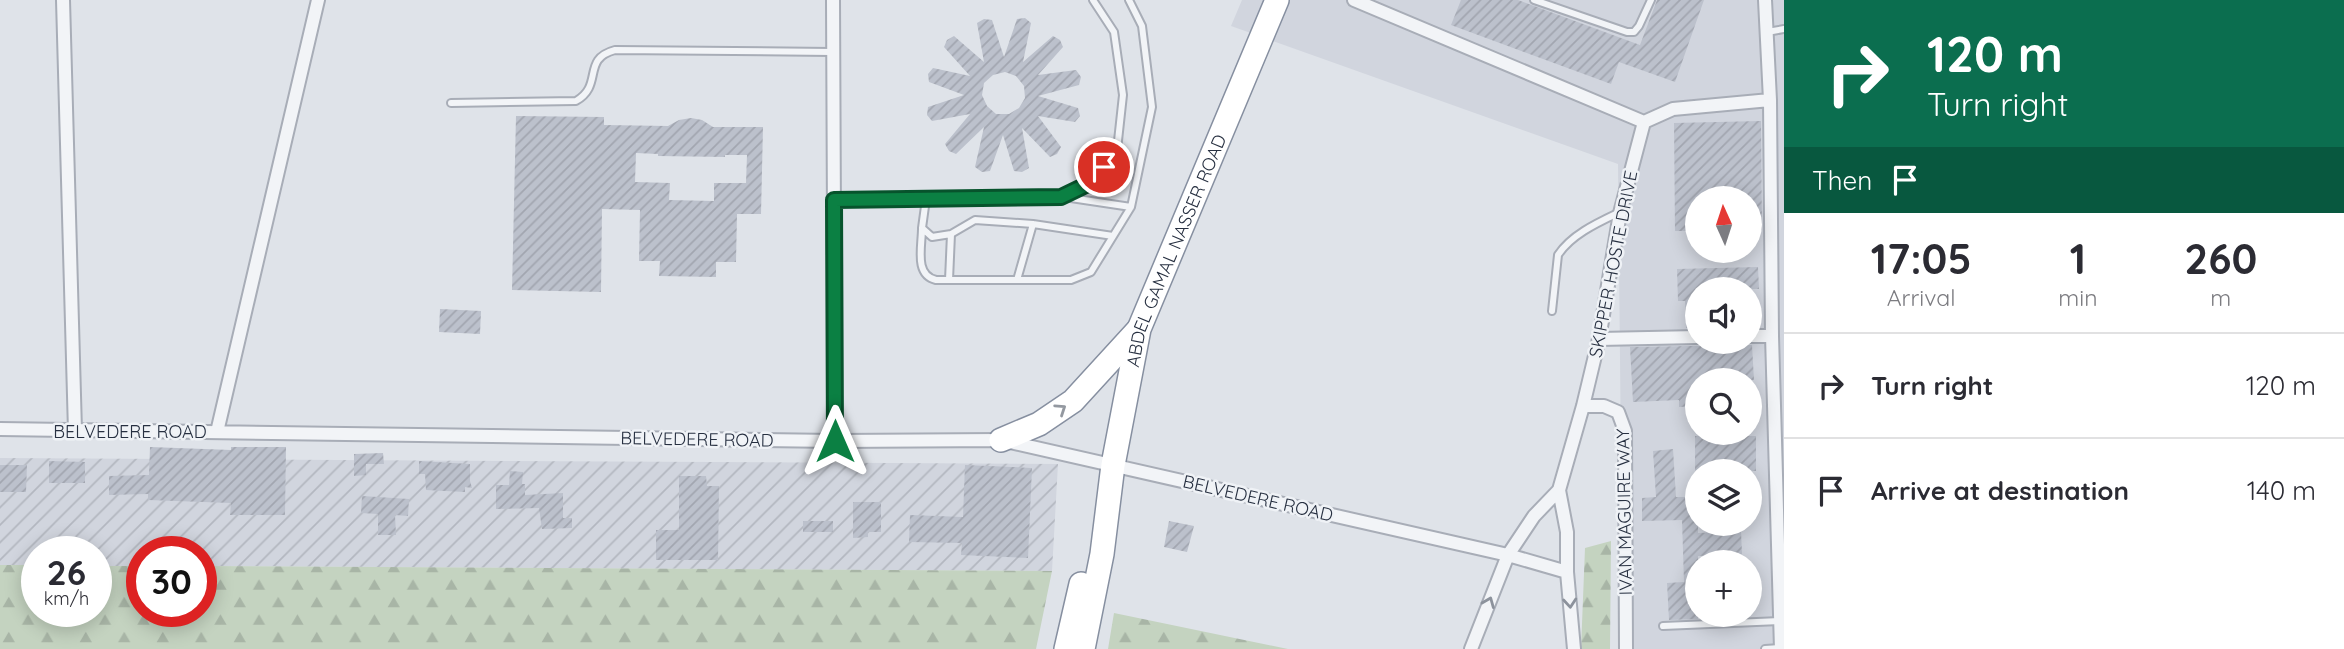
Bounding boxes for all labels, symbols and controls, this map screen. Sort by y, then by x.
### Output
text: 120 m [1927,23,2063,84]
icon: right [1812,28,1903,119]
text: Turn right [1927,84,2068,124]
street label: ABDEL GAMAL NASSER ROAD [1120,131,1231,369]
pin [1074,137,1134,197]
icon: arrive [1085,148,1123,186]
icon: arrive [1886,161,1924,199]
text: Then [1812,164,1872,197]
street label: SKIPPER HOSTE DRIVE [1584,169,1642,359]
north arrow [1685,186,1762,262]
map controls [1685,186,1762,627]
text: 17:05 [1871,232,1972,285]
text: 1 [2070,232,2086,285]
text: 260 [2184,232,2257,285]
button: sound [1685,277,1762,354]
text: Arrival [1887,283,1956,312]
text: min [2058,283,2098,312]
text: m [2210,283,2231,312]
icon: right [1812,367,1850,405]
button: search [1685,368,1762,445]
text: Turn right [1871,369,1993,402]
text: 120 m [2246,369,2316,402]
position arrow [798,404,872,478]
one-way arrow [1054,404,1067,417]
street label: BELVEDERE ROAD [53,420,207,443]
street label: BELVEDERE ROAD [620,426,774,452]
street label: IVAN MAGUIRE WAY [1611,428,1637,596]
button: layers [1685,459,1762,536]
street label: BELVEDERE ROAD [1181,470,1335,526]
icon: arrive [1812,472,1850,510]
text: Arrive at destination [1871,474,2129,507]
text: 140 m [2247,474,2316,507]
speed limit sign: 30 [126,536,217,627]
text: 26 [47,550,86,594]
button: + [1685,550,1762,627]
text: km/h [44,587,89,610]
one-way arrow [1481,596,1495,608]
one-way arrow [1562,598,1577,609]

